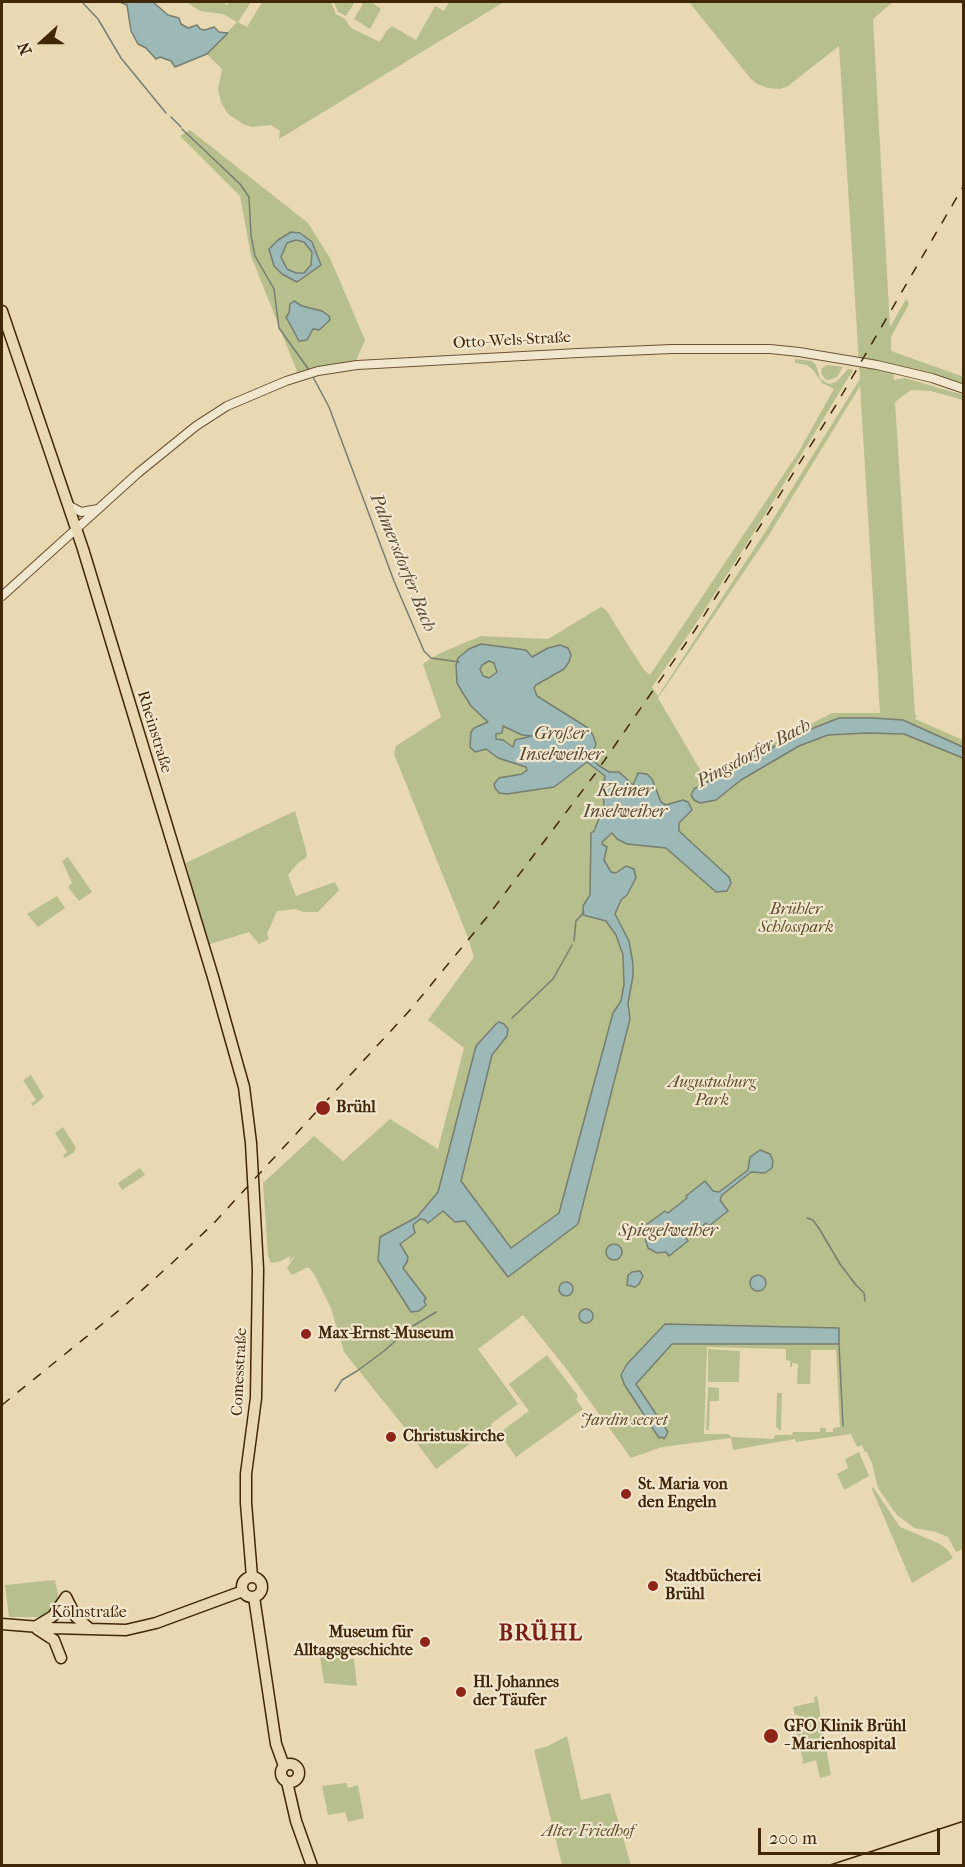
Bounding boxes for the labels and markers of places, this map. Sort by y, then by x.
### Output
place label: Brühl [336,1098,376,1118]
marker: Brühl [314,1099,332,1117]
place label: Max-Ernst-Museum [318,1324,454,1344]
marker: Max-Ernst-Museum [299,1327,313,1341]
place label: Christuskirche [403,1427,504,1447]
marker: Christuskirche [384,1430,398,1444]
place label: St. Maria von den Engeln [638,1475,728,1513]
marker: St. Maria von den Engeln [619,1487,633,1501]
place label: Stadtbücherei Brühl [665,1567,761,1605]
marker: Stadtbücherei Brühl [646,1579,660,1593]
place label: Museum für Alltagsgeschichte [294,1623,413,1661]
marker: Museum für Alltagsgeschichte [418,1635,432,1649]
place label: Hl. Johannes der Täufer [473,1673,559,1711]
marker: Hl. Johannes der Täufer [454,1685,468,1699]
place label: GFO Klinik Brühl - Marienhospital [784,1717,906,1755]
marker: GFO Klinik Brühl - Marienhospital [762,1727,780,1745]

